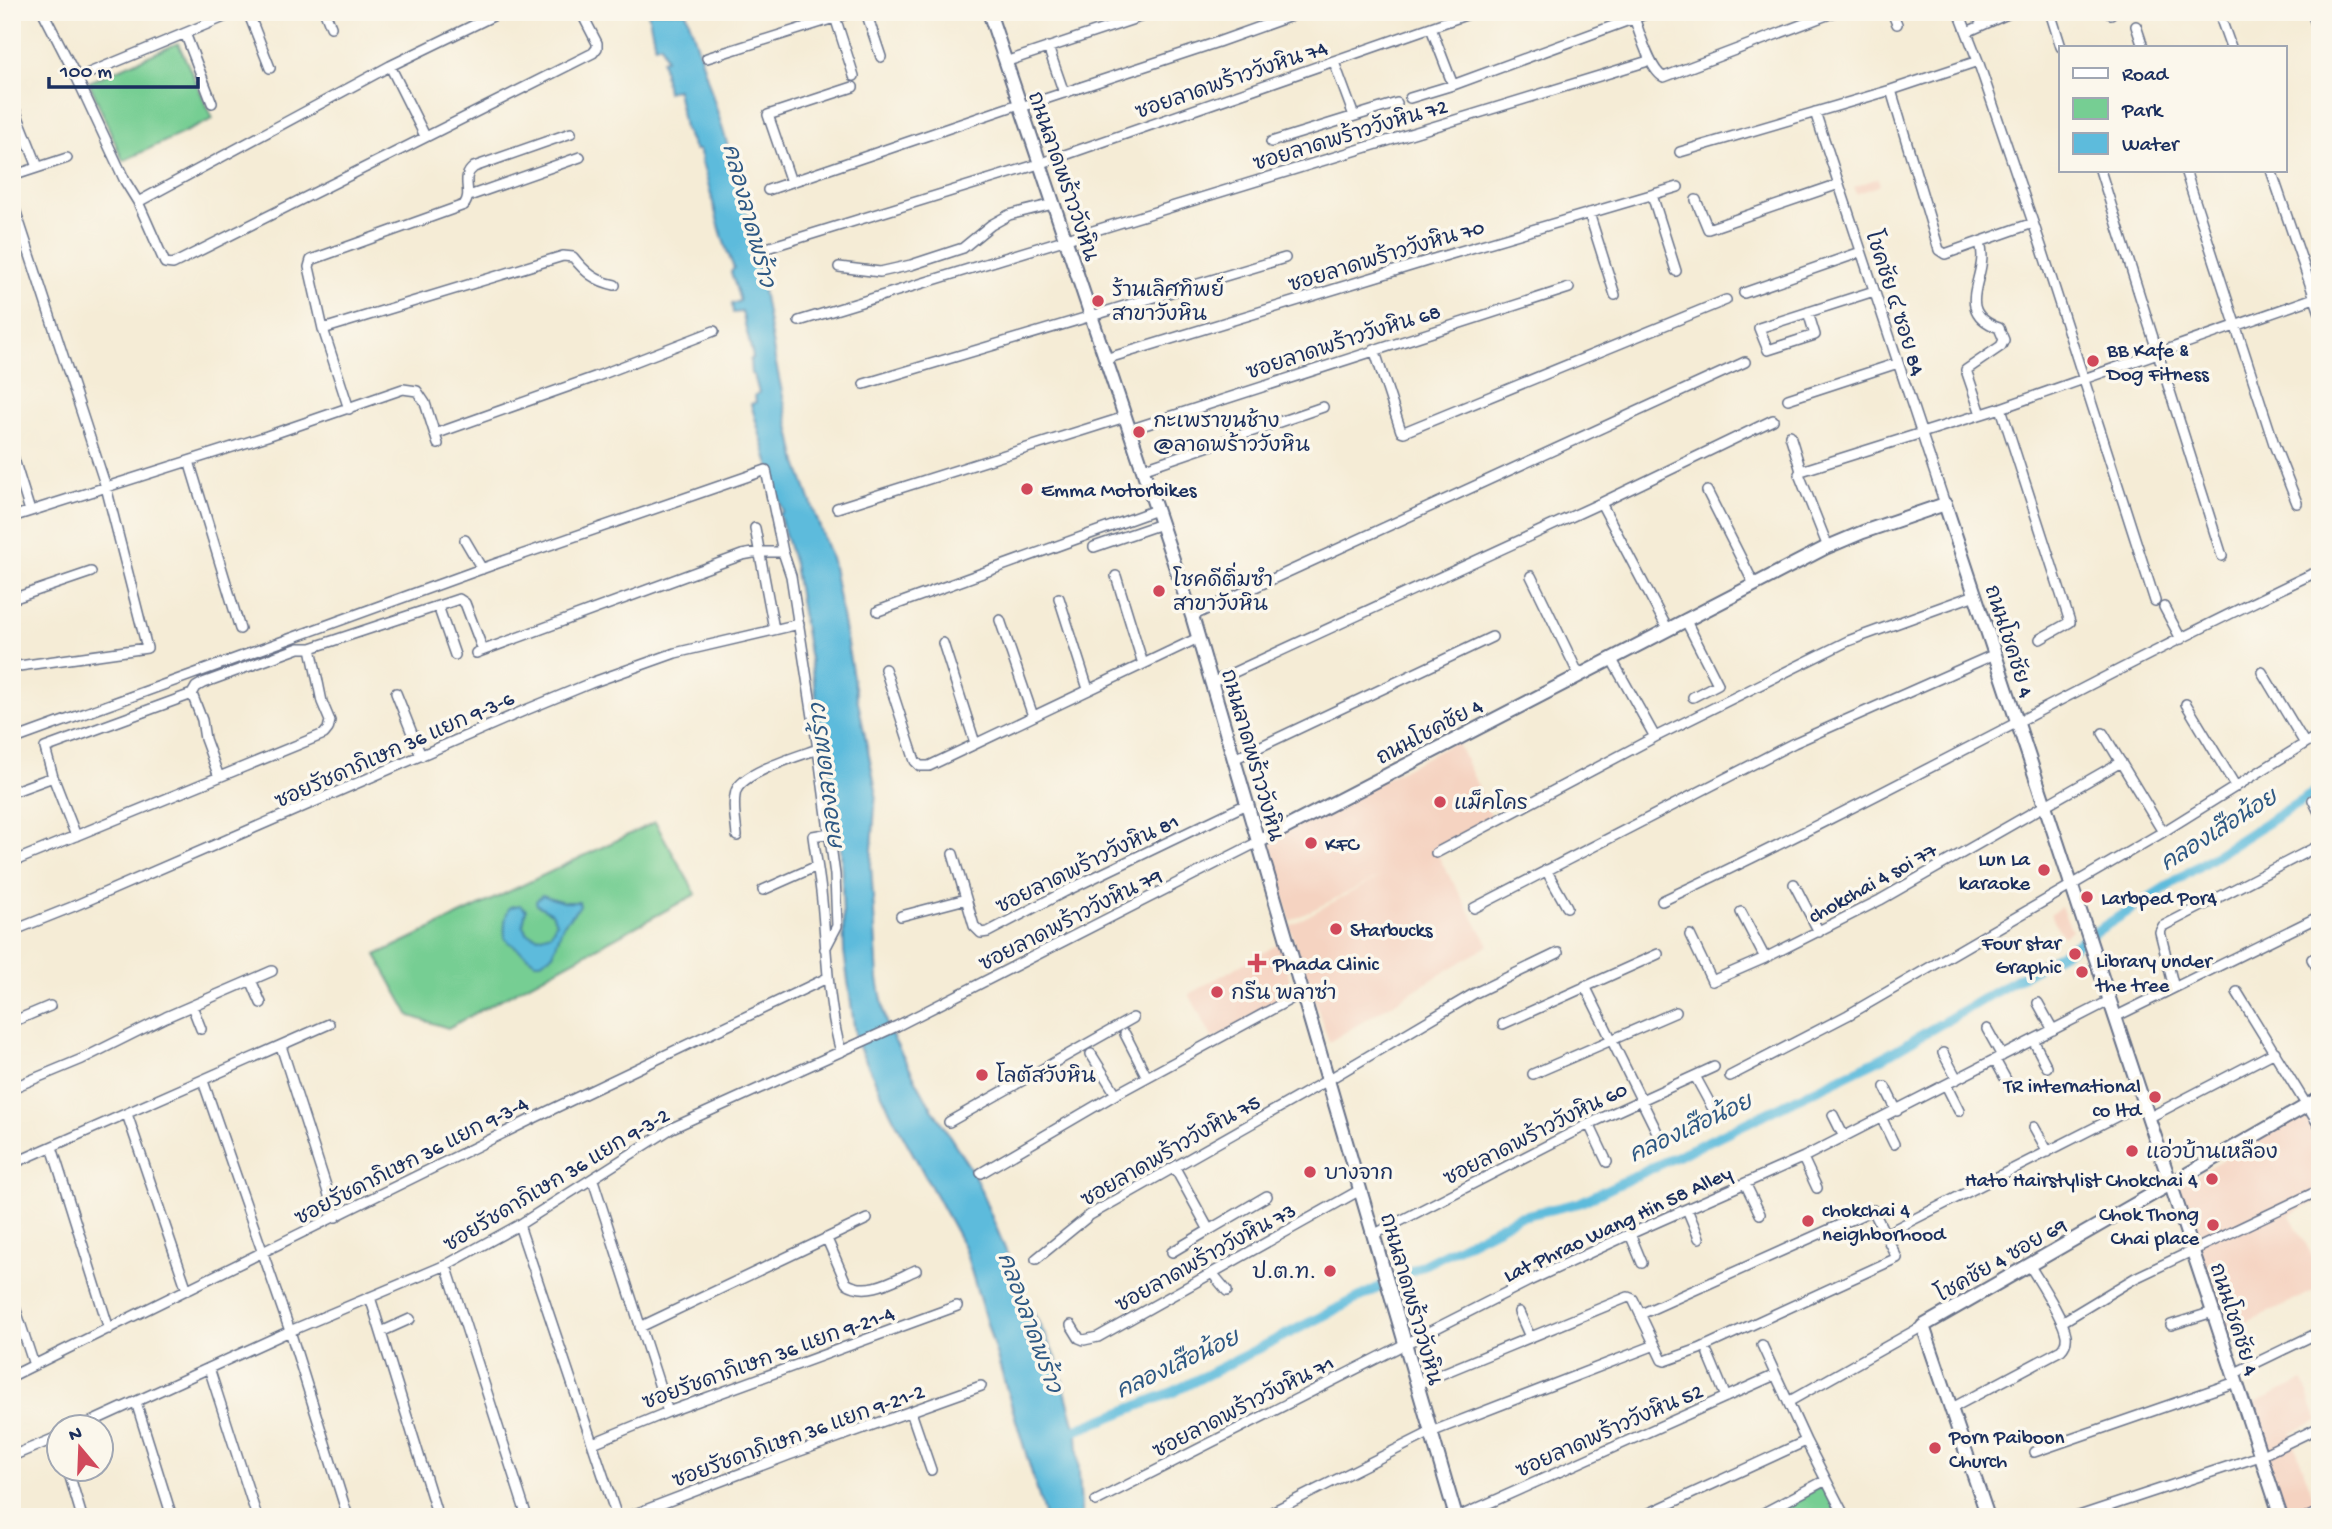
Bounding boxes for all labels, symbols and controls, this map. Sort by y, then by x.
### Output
street label: ซอยลาดพร้าววังหิน 74 [1132,34,1332,127]
scale bar [49,46,198,90]
legend [2059,46,2286,172]
text: 100 m [59,61,112,86]
text: Road [2122,64,2170,89]
street label: ถนนลาดพร้าววังหิน [1020,88,1105,265]
street label: ซอยลาดพร้าววังหิน 72 [1250,92,1451,179]
text: Park [2121,100,2165,125]
text: Water [2122,134,2180,159]
water label: คลองลาดพร้าว [715,140,783,293]
street label: ซอยลาดพร้าววังหิน 70 [1285,213,1488,300]
street label: โชคชัย ๔ ซอย 84 [1857,227,1932,380]
place label: ร้านเลิศทิพย์ สาขาวังหิน [1112,276,1224,329]
marker: ร้านเลิศทิพย์ สาขาวังหิน [1090,293,1106,309]
street label: ซอยลาดพร้าววังหิน 68 [1243,297,1444,388]
place label: BB Kafe & Dog Fitness [2105,340,2210,389]
marker: BB Kafe & Dog Fitness [2085,353,2101,369]
place label: กะเพราขุนช้าง @ลาดพร้าววังหิน [1153,407,1310,460]
marker: กะเพราขุนช้าง @ลาดพร้าววังหิน [1131,424,1147,440]
place label: Emma Motorbikes [1041,480,1198,505]
marker: Emma Motorbikes [1019,481,1035,497]
place label: โชคดีติ่มซำ สาขาวังหิน [1173,562,1273,619]
street label: ถนนโชคชัย 4 [1977,581,2040,702]
marker: โชคดีติ่มซำ สาขาวังหิน [1151,583,1167,599]
street label: ถนนลาดพร้าววังหิน [1213,666,1290,845]
street label: ซอยรัชดาภิเษก 36 แยก 9-3-6 [271,685,519,816]
street label: ถนนโชคชัย 4 [1371,692,1488,773]
water label: คลองลาดพร้าว [802,700,851,852]
water label: คลองเสือน้อย [2154,781,2285,879]
place label: แม็คโคร [1454,789,1528,818]
marker: แม็คโคร [1432,794,1448,810]
street label: ซอยลาดพร้าววังหิน 81 [991,807,1184,921]
place label: KFC [1325,834,1360,859]
marker: KFC [1303,835,1319,851]
street label: chokchai 4 soi 77 [1805,839,1943,931]
place label: Lun La karaoke [1959,849,2031,898]
street label: ซอยลาดพร้าววังหิน 79 [974,861,1168,979]
marker: Lun La karaoke [2036,862,2052,878]
place label: Larbped Por4 [2101,888,2217,913]
marker: Larbped Por4 [2079,889,2095,905]
place label: Starbucks [1350,920,1434,945]
marker: Starbucks [1328,921,1344,937]
place label: Four star Graphic [1981,933,2063,982]
marker: Four star Graphic [2067,946,2083,962]
place label: Library under the tree [2094,951,2213,1000]
marker: Phada Clinic [1247,953,1267,973]
place label: Phada Clinic [1272,954,1380,979]
marker: Library under the tree [2074,964,2090,980]
place label: กรีน พลาซ่า [1231,979,1337,1008]
marker: กรีน พลาซ่า [1209,984,1225,1000]
place label: โลตัสวังหิน [996,1062,1096,1091]
marker: โลตัสวังหิน [974,1067,990,1083]
street label: ซอยลาดพร้าววังหิน 60 [1439,1075,1633,1193]
place label: TR international co ltd [2003,1076,2143,1125]
water label: คลองเสือน้อย [1624,1085,1759,1170]
street label: ซอยลาดพร้าววังหิน 75 [1076,1088,1266,1214]
marker: TR international co ltd [2147,1089,2163,1105]
street label: ซอยรัชดาภิเษก 36 แยก 9-3-4 [290,1091,533,1233]
street label: ซอยรัชดาภิเษก 36 แยก 9-3-2 [439,1102,675,1259]
place label: แอ่วบ้านเหลือง [2146,1138,2278,1167]
marker: แอ่วบ้านเหลือง [2124,1143,2140,1159]
street label: Lat Phrao Wang Hin 58 Alley [1500,1162,1737,1290]
place label: บางจาก [1324,1163,1393,1188]
marker: บางจาก [1302,1164,1318,1180]
place label: Hato Hairstylist Chokchai 4 [1965,1170,2198,1195]
marker: Hato Hairstylist Chokchai 4 [2204,1171,2220,1187]
street label: ซอยลาดพร้าววังหิน 73 [1110,1197,1301,1320]
place label: chokchai 4 neighborhood [1822,1200,1947,1249]
place label: Chok Thong Chai place [2099,1204,2200,1253]
street label: ถนนลาดพร้าววังหิน [1372,1210,1449,1389]
street label: โชคชัย 4 ซอย 69 [1931,1211,2073,1309]
marker: chokchai 4 neighborhood [1800,1213,1816,1229]
marker: Chok Thong Chai place [2205,1217,2221,1233]
water label: คลองลาดพร้าว [990,1248,1070,1399]
street label: ถนนโชคชัย 4 [2202,1259,2265,1380]
place label: ป.ต.ท. [1252,1260,1316,1287]
marker: ป.ต.ท. [1322,1263,1338,1279]
street label: ซอยรัชดาภิเษก 36 แยก 9-21-4 [639,1300,899,1418]
water label: คลองเสือน้อย [1111,1321,1246,1406]
street label: ซอยลาดพร้าววังหิน 71 [1148,1349,1339,1466]
street label: ซอยลาดพร้าววังหิน 52 [1511,1377,1708,1486]
street label: ซอยรัชดาภิเษก 36 แยก 9-21-2 [669,1378,929,1496]
north arrow [46,1414,116,1484]
text: N [66,1422,85,1448]
place label: Porn Paiboon Church [1948,1427,2065,1476]
marker: Porn Paiboon Church [1927,1440,1943,1456]

